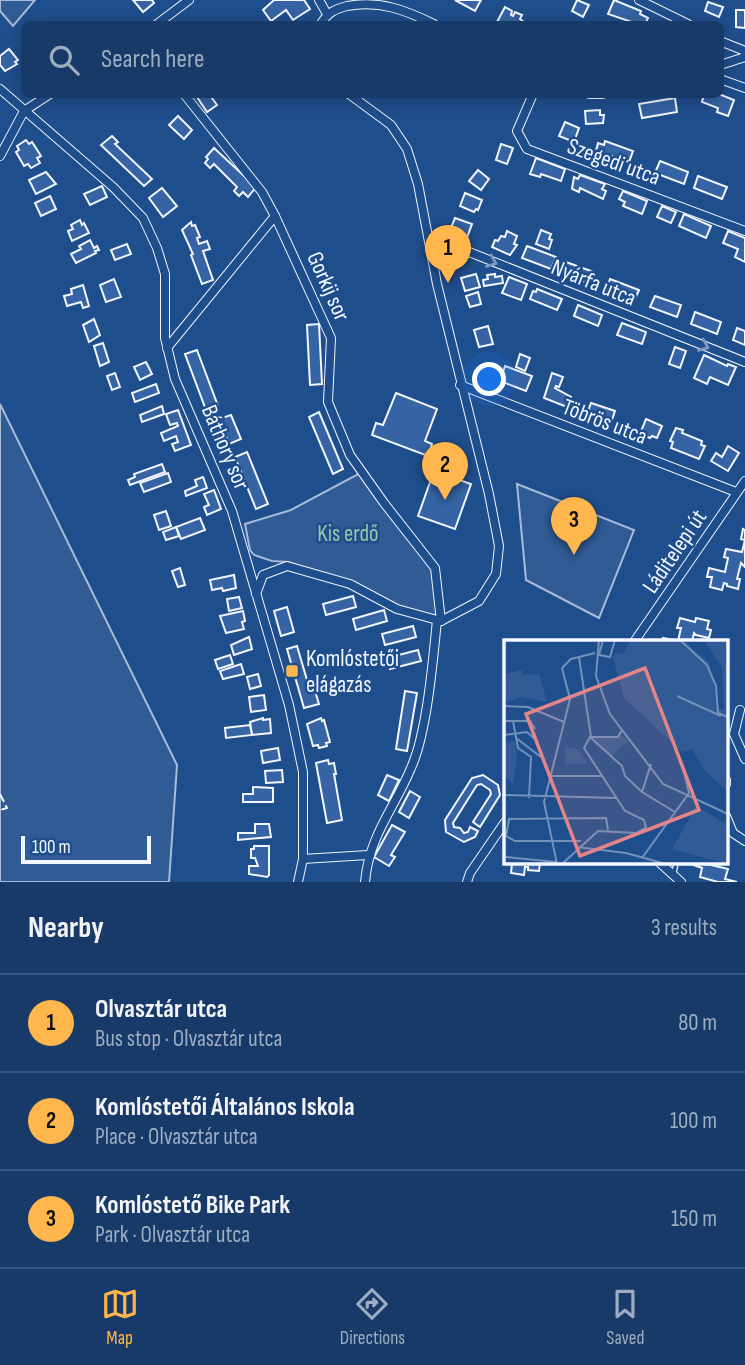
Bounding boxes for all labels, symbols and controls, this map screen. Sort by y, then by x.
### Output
search box [21,21,724,98]
icon: search [45,41,83,79]
text: Search here [101,44,204,75]
street label: Szegedi utca [563,132,664,192]
pin: 1 [425,225,471,283]
street label: Gorkij sor [300,247,356,326]
one-way arrow [486,253,498,267]
street label: Nyárfa utca [547,253,640,313]
one-way arrow [697,337,709,351]
your location [472,362,506,396]
street label: Töbrös utca [558,393,651,451]
street label: Báthory sor [195,401,256,494]
pin: 2 [422,442,468,500]
pin: 3 [551,497,597,555]
street label: Láditelepi út [637,504,713,599]
park label: Kis erdő [317,520,379,548]
inset map [504,640,728,864]
place label: Komlóstetői elágazás [306,645,399,699]
marker: Komlóstetői elágazás [284,663,300,679]
scale bar [21,833,150,865]
text: 100 m [32,836,71,859]
text: Nearby [28,910,104,946]
text: 3 results [651,914,717,942]
text: Olvasztár utca [95,994,227,1025]
text: 1 [46,1009,56,1037]
text: 80 m [678,1009,717,1037]
text: Bus stop · Olvasztár utca [95,1025,282,1053]
text: Komlóstetői Általános Iskola [95,1092,355,1123]
text: 2 [46,1107,56,1135]
text: 100 m [670,1107,717,1135]
text: Place · Olvasztár utca [95,1123,258,1151]
text: Komlóstető Bike Park [95,1190,290,1221]
text: 3 [46,1205,56,1233]
text: 150 m [671,1205,717,1233]
text: Park · Olvasztár utca [95,1221,250,1249]
tab: Map [101,1285,139,1350]
tab: Directions [340,1285,405,1350]
tab: Saved [606,1285,644,1350]

